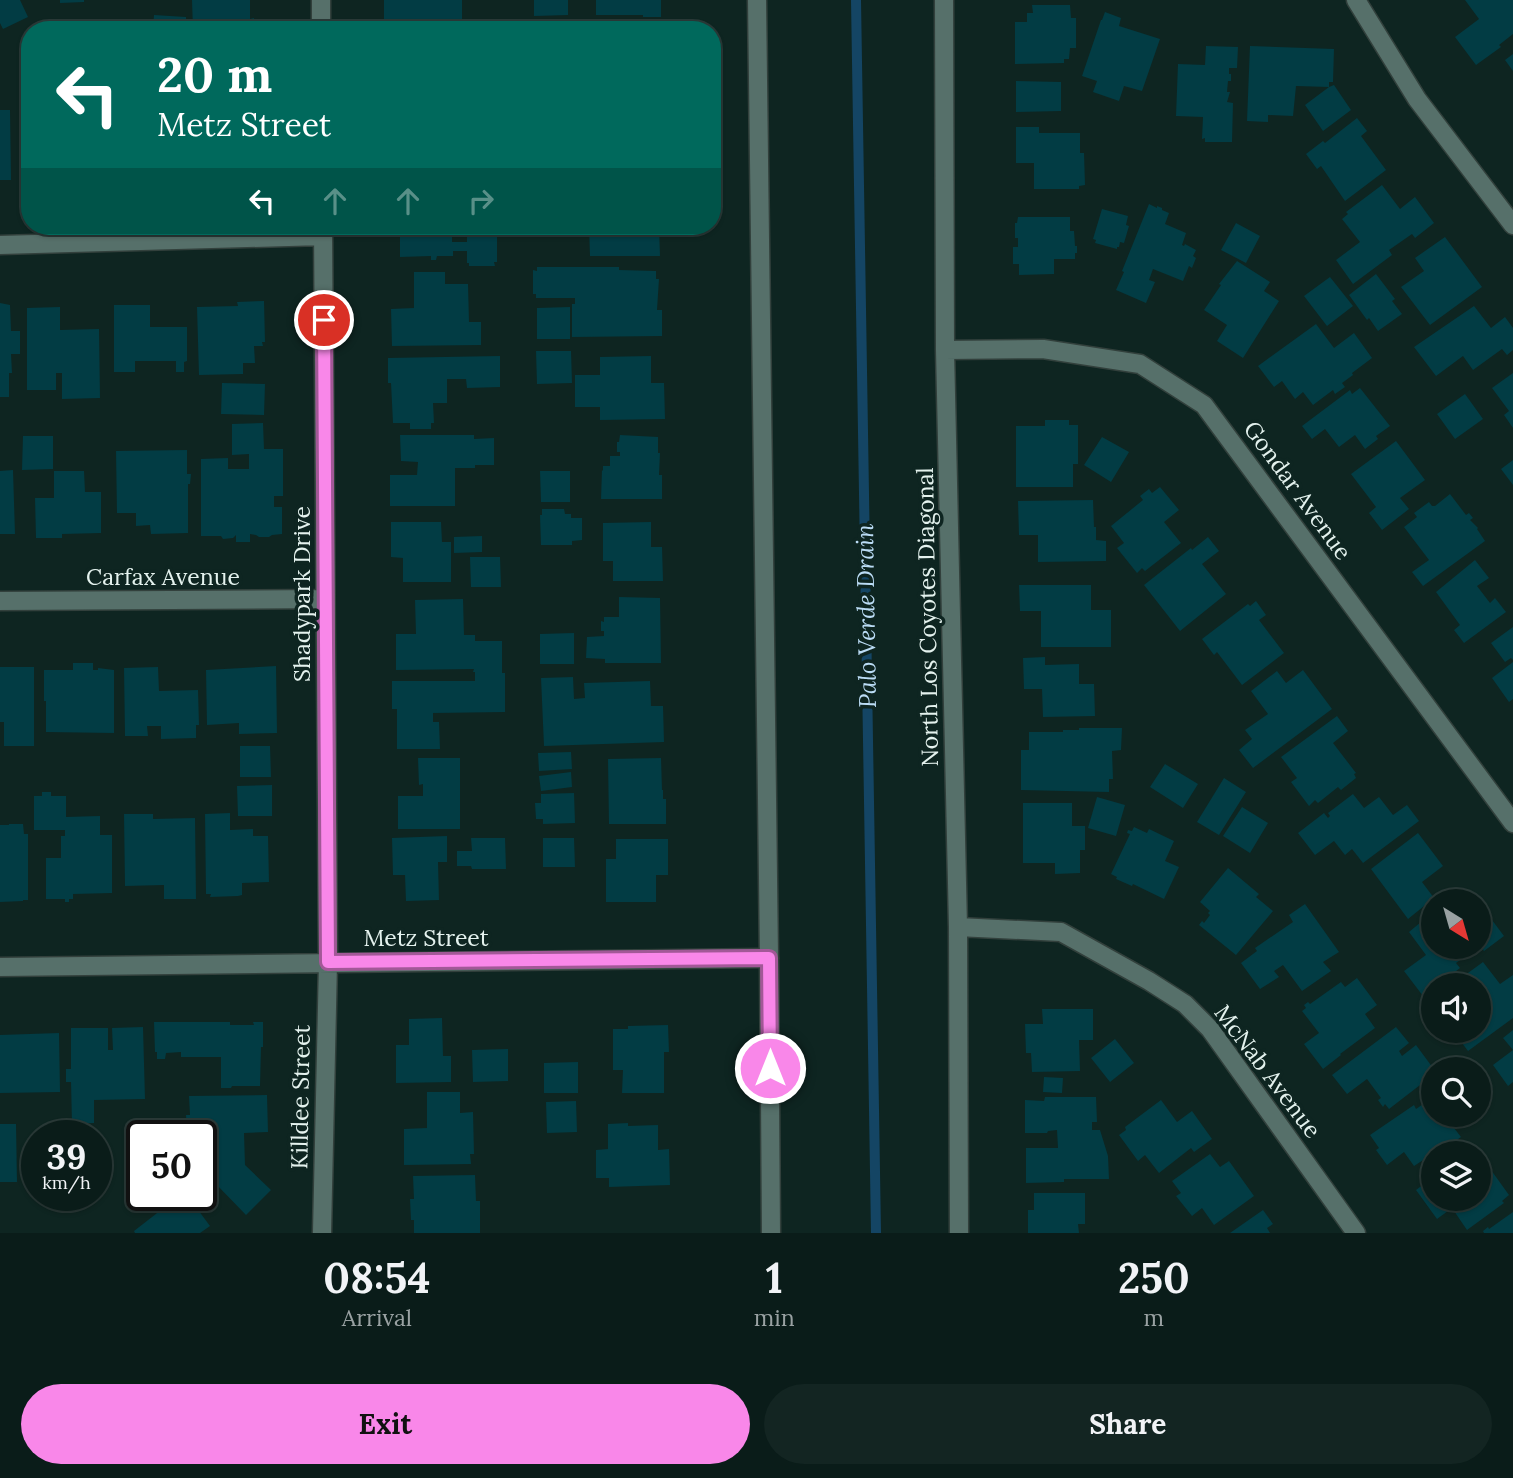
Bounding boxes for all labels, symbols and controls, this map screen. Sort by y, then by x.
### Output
text: 20 m [157,43,272,105]
icon: left [42,49,133,140]
text: Metz Street [157,104,331,145]
icon: left [243,182,281,220]
icon: ahead [316,182,354,220]
icon: ahead [389,182,427,220]
icon: right [462,182,500,220]
pin [294,290,354,350]
icon: arrive [305,301,343,339]
street label: Gondar Avenue [1238,415,1358,565]
street label: North Los Coyotes Diagonal [910,467,944,767]
street label: Shadypark Drive [287,506,316,682]
water label: Palo Verde Drain [849,523,883,708]
street label: Carfax Avenue [86,562,240,591]
north arrow [1421,889,1491,959]
map controls [1421,889,1491,1211]
street label: Metz Street [363,923,489,952]
button: sound [1421,973,1491,1043]
street label: McNab Avenue [1208,999,1328,1143]
street label: Killdee Street [284,1024,316,1169]
position arrow [733,1031,807,1105]
button: search [1421,1057,1491,1127]
speed limit sign: 50 [126,1120,217,1211]
text: 39 [47,1134,86,1179]
button: layers [1421,1141,1491,1211]
text: km/h [42,1171,91,1194]
text: 08:54 [323,1251,431,1305]
text: 1 [766,1251,783,1305]
text: 250 [1118,1251,1190,1305]
text: Arrival [342,1303,412,1332]
text: min [754,1303,795,1332]
text: m [1144,1303,1164,1332]
button: Exit [21,1384,750,1464]
button: Share [764,1384,1492,1464]

